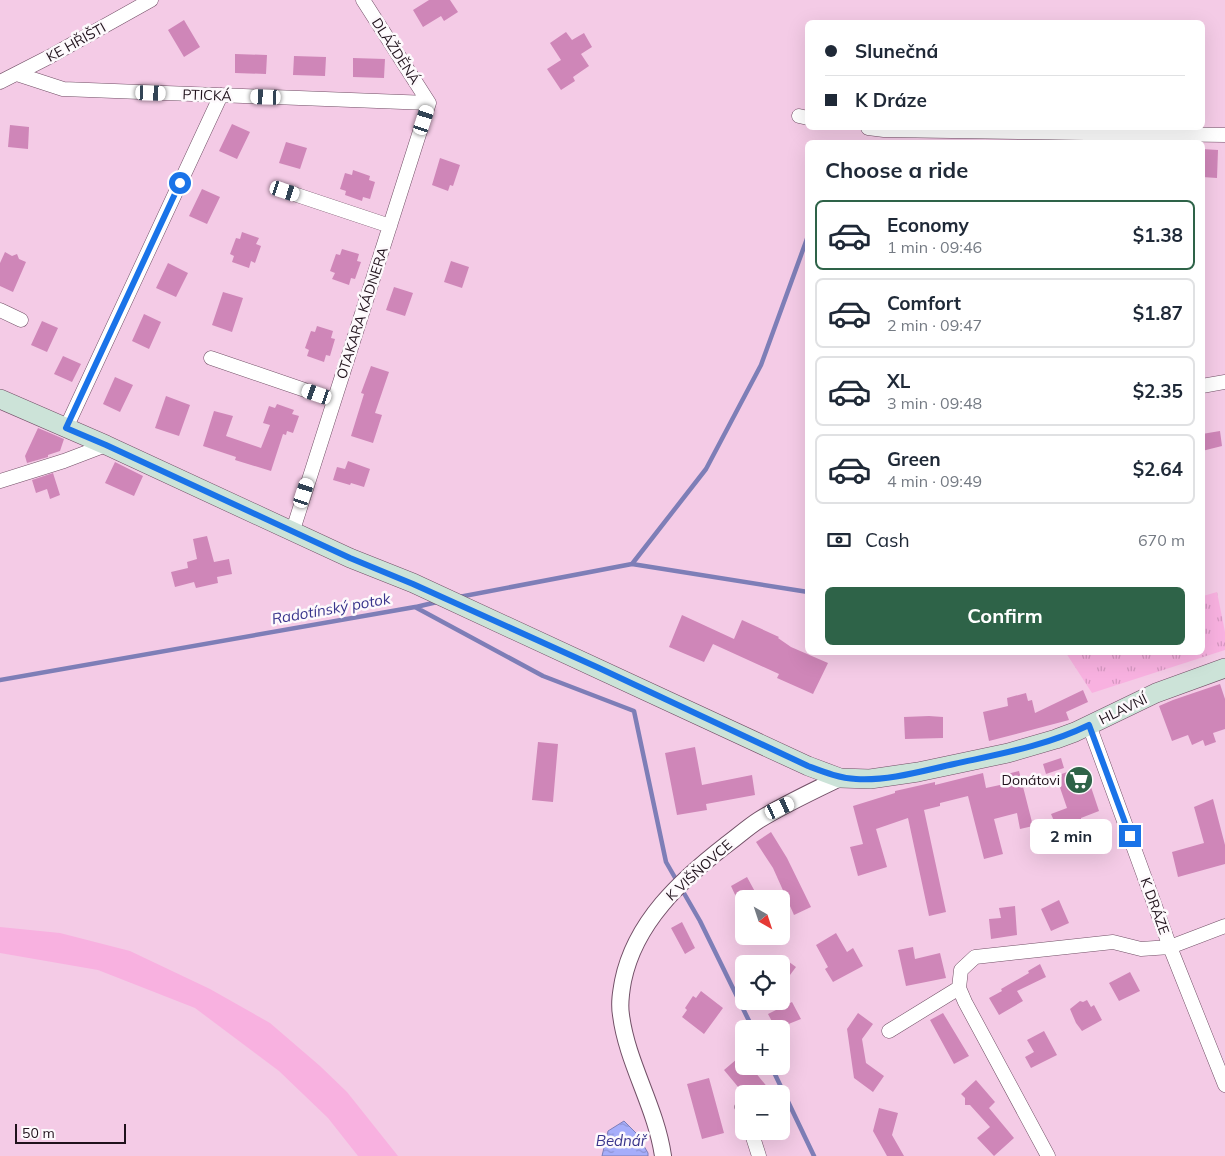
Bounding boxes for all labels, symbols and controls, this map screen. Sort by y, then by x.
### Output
street label: DLÁŽDĚNÁ [368,14,425,88]
street label: KE HŘIŠTI [43,18,109,66]
text: Slunečná [855,39,938,63]
car [135,85,166,101]
street label: PTICKÁ [182,85,233,105]
text: K Dráze [855,88,927,112]
car [250,89,281,105]
car [412,103,435,137]
text: Choose a ride [825,156,968,184]
route start [169,172,191,194]
car [268,179,301,203]
icon: car [827,213,872,258]
text: Economy [887,213,969,237]
text: $1.38 [1133,223,1183,247]
text: 1 min · 09:46 [887,237,982,257]
street label: OTAKARA KÁDNERA [332,244,392,381]
icon: car [827,291,872,336]
text: Comfort [887,291,961,315]
text: $1.87 [1133,301,1183,325]
text: 2 min · 09:47 [887,315,982,335]
icon: car [827,369,872,414]
text: XL [887,369,910,393]
text: $2.35 [1133,379,1183,403]
car [300,382,333,406]
text: 3 min · 09:48 [887,393,982,413]
icon: car [827,447,872,492]
text: Green [887,447,941,471]
text: $2.64 [1133,457,1183,481]
text: 4 min · 09:49 [887,471,982,491]
car [292,476,315,510]
icon: cash [825,526,853,554]
text: Cash [865,528,910,552]
text: 670 m [1138,530,1185,550]
button: Confirm [825,587,1185,645]
water label: Radotínský potok [270,588,393,628]
street label: HLAVNÍ [1096,689,1151,728]
supermarket icon: Donátovi [1064,765,1094,795]
place label: Donátovi [1001,771,1060,789]
car [763,795,796,821]
callout: 2 min [1030,818,1112,854]
route end [1119,825,1141,847]
text: 2 min [1050,826,1092,846]
street label: K VIŠŇOVCE [662,836,736,904]
street label: K DRÁZE [1136,875,1174,937]
north arrow [735,890,790,945]
map controls [735,890,790,1140]
button: locate [735,955,790,1010]
button: + [735,1020,790,1075]
button: − [735,1085,790,1140]
scale bar [15,1121,126,1144]
text: 50 m [22,1124,55,1142]
water label: Bednář [596,1131,648,1150]

